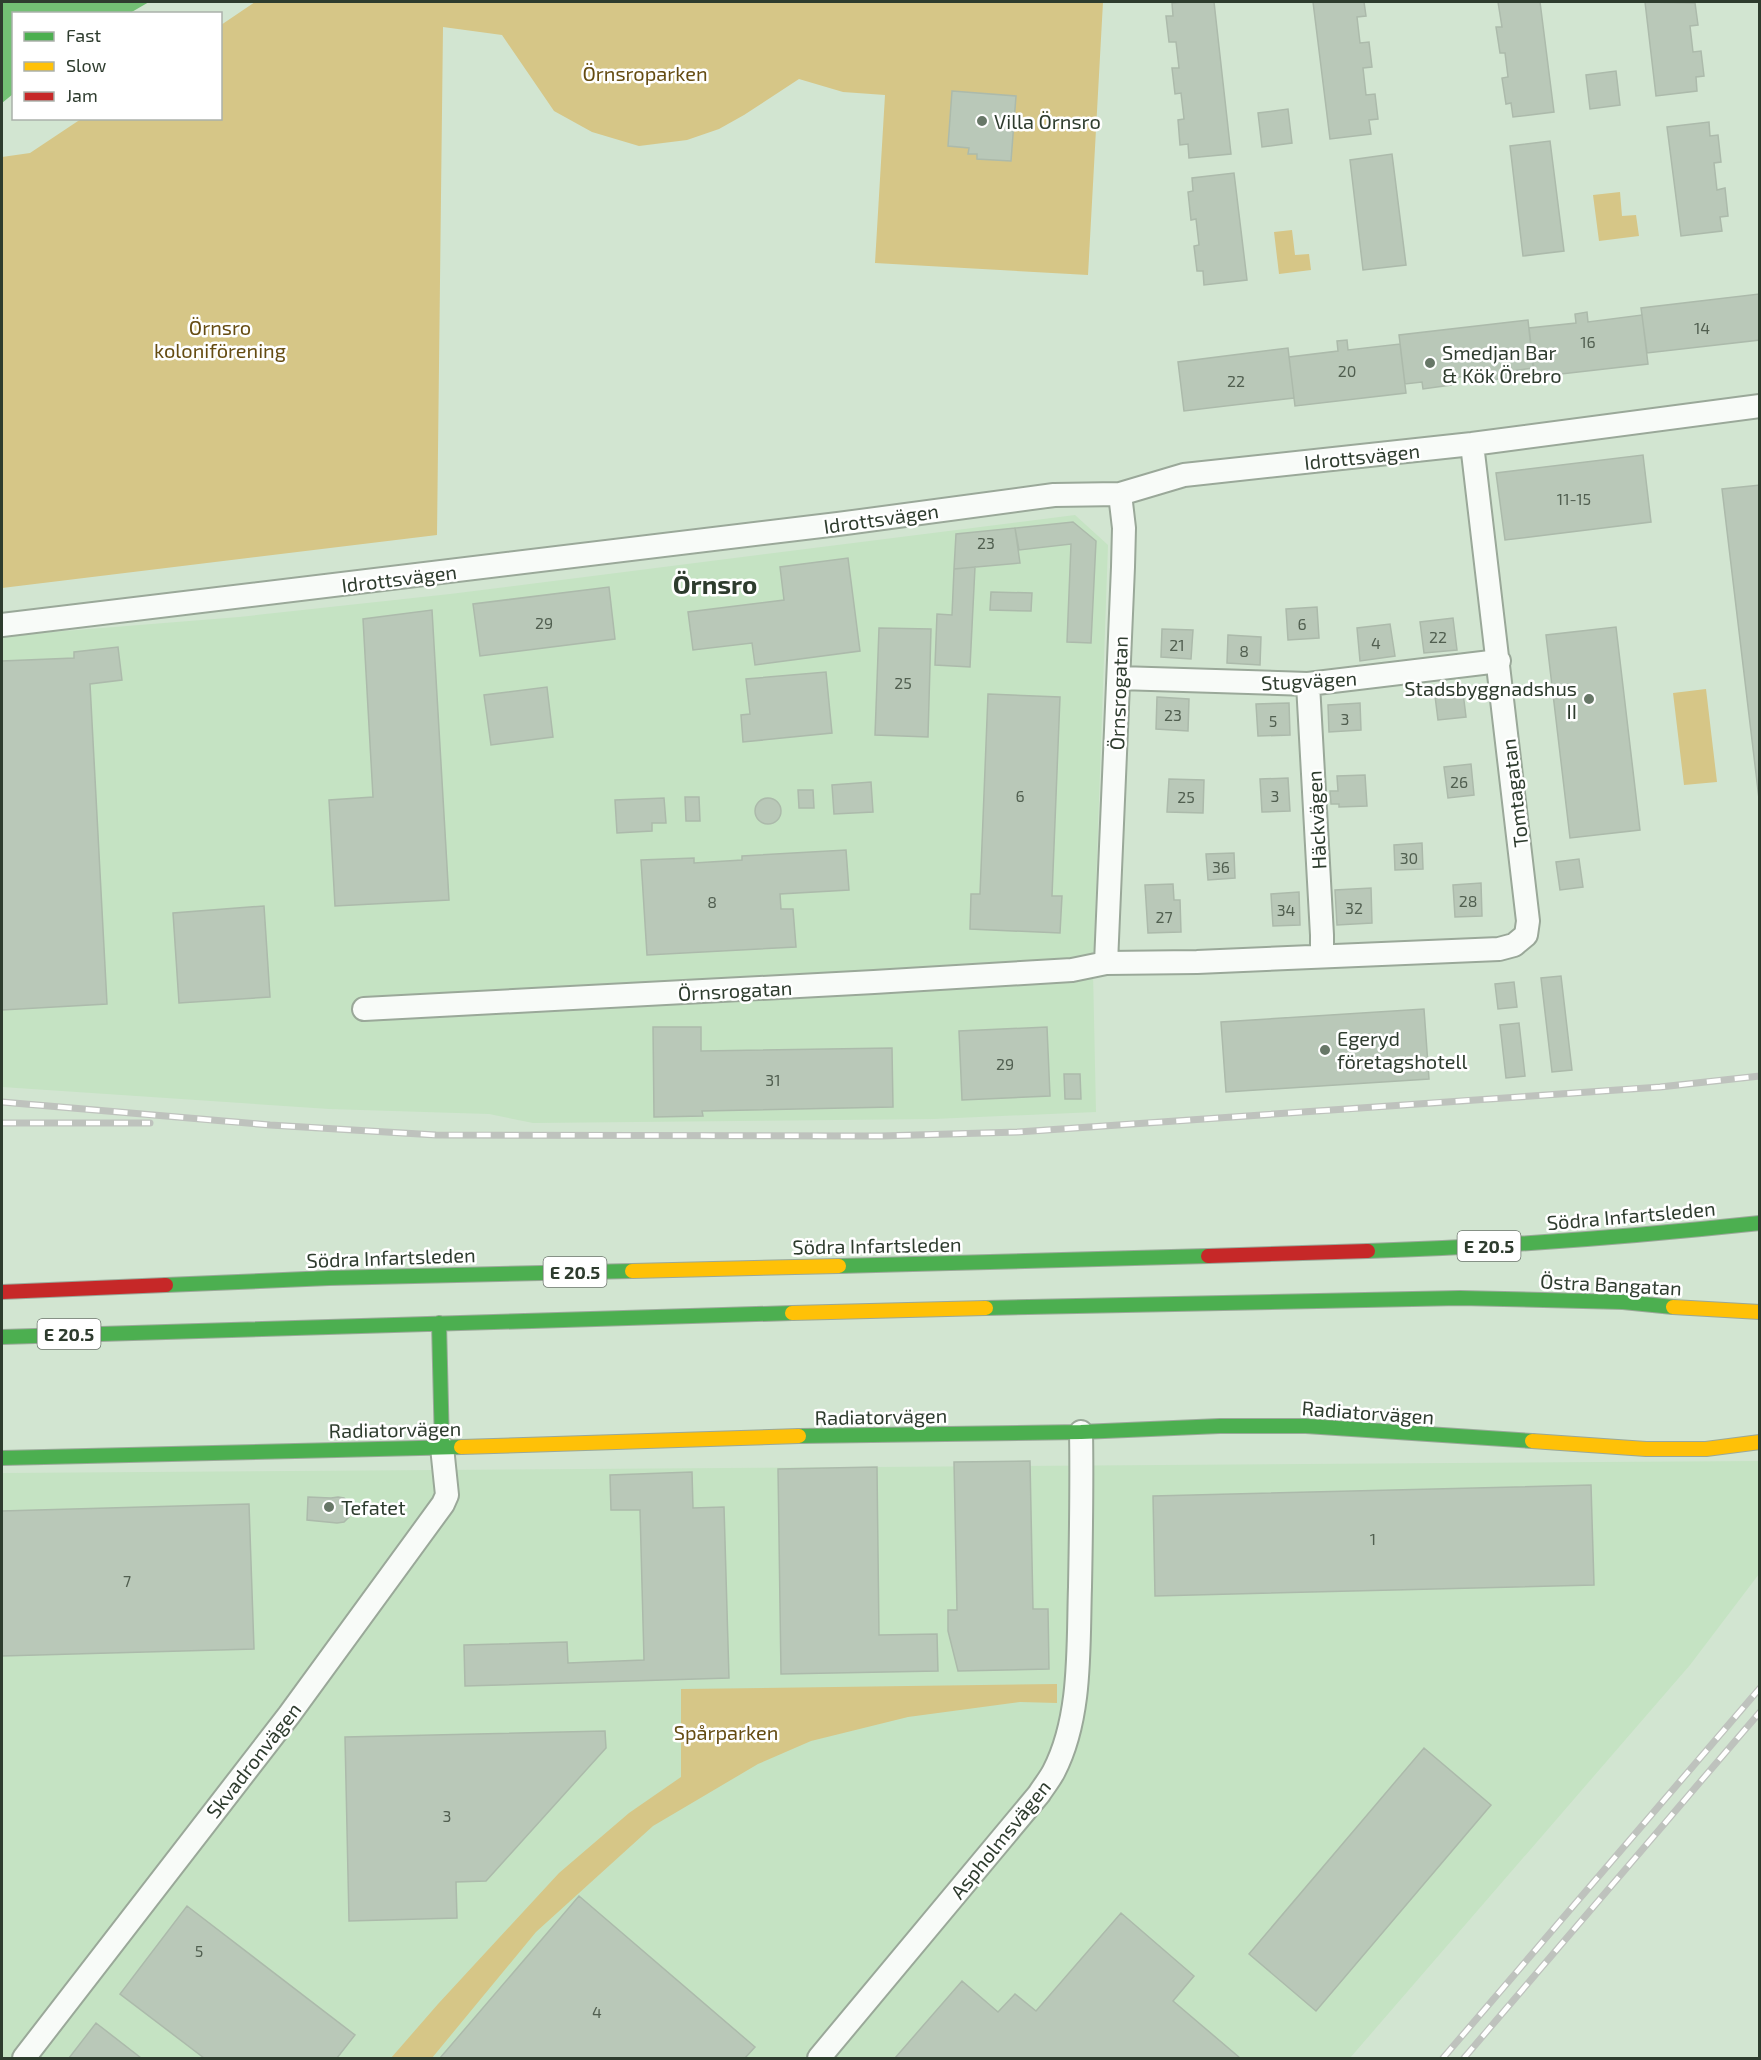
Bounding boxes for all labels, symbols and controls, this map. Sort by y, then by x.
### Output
legend [12,12,222,120]
text: Fast [66,24,101,46]
text: Slow [66,54,107,76]
park label: Örnsroparken [582,61,708,85]
text: Jam [66,84,98,106]
place label: Villa Örnsro [994,109,1101,133]
marker: Villa Örnsro [975,114,989,128]
park label: Örnsro koloniförening [154,315,286,362]
house number: 14 [1694,318,1710,337]
house number: 16 [1580,332,1596,351]
place label: Smedjan Bar & Kök Örebro [1442,340,1562,387]
marker: Smedjan Bar & Kök Örebro [1423,356,1437,370]
house number: 20 [1338,361,1356,380]
house number: 22 [1227,371,1245,390]
street label: Idrottsvägen [1303,438,1421,474]
house number: 11-15 [1557,489,1591,508]
street label: Idrottsvägen [822,498,940,538]
house number: 23 [977,533,995,552]
street label: Idrottsvägen [340,559,458,597]
district label: Örnsro [673,568,757,599]
house number: 29 [535,613,553,632]
house number: 6 [1297,614,1307,633]
house number: 22 [1429,627,1447,646]
house number: 4 [1371,633,1381,652]
street label: Örnsrogatan [1104,635,1132,751]
house number: 21 [1169,635,1185,654]
house number: 8 [1239,641,1249,660]
street label: Stugvägen [1260,665,1358,695]
house number: 25 [894,673,912,692]
place label: Stadsbyggnadshus II [1404,676,1577,723]
marker: Stadsbyggnadshus II [1582,692,1596,706]
house number: 23 [1164,705,1182,724]
house number: 3 [1341,709,1349,728]
house number: 5 [1269,711,1277,730]
street label: Tomtagatan [1495,737,1533,849]
street label: Häckvägen [1301,770,1331,870]
house number: 26 [1450,772,1468,791]
house number: 6 [1015,786,1025,805]
house number: 3 [1271,786,1279,805]
house number: 25 [1177,787,1195,806]
house number: 30 [1400,848,1418,867]
house number: 36 [1212,857,1230,876]
house number: 28 [1459,891,1477,910]
house number: 8 [707,892,717,911]
house number: 32 [1345,898,1363,917]
house number: 34 [1277,900,1296,919]
house number: 27 [1155,907,1173,926]
street label: Örnsrogatan [677,975,793,1005]
place label: Egeryd företagshotell [1337,1026,1467,1073]
marker: Egeryd företagshotell [1318,1043,1332,1057]
house number: 29 [996,1054,1014,1073]
house number: 31 [765,1070,781,1089]
street label: Södra Infartsleden [1546,1196,1716,1234]
road number: E 20.5 [1458,1231,1520,1261]
street label: Södra Infartsleden [792,1232,962,1258]
street label: Södra Infartsleden [306,1242,476,1272]
road number: E 20.5 [544,1257,606,1287]
street label: Östra Bangatan [1540,1268,1682,1300]
road number: E 20.5 [38,1319,100,1349]
street label: Radiatorvägen [1301,1395,1435,1429]
street label: Radiatorvägen [814,1403,948,1429]
street label: Radiatorvägen [328,1416,462,1442]
place label: Tefatet [341,1495,406,1519]
marker: Tefatet [322,1500,336,1514]
house number: 1 [1370,1529,1376,1548]
house number: 7 [123,1571,131,1590]
street label: Skvadronvägen [200,1697,306,1823]
park label: Spårparken [674,1720,778,1744]
street label: Aspholmsvägen [945,1775,1055,1903]
house number: 3 [443,1806,451,1825]
house number: 5 [195,1941,203,1960]
house number: 4 [592,2002,602,2021]

